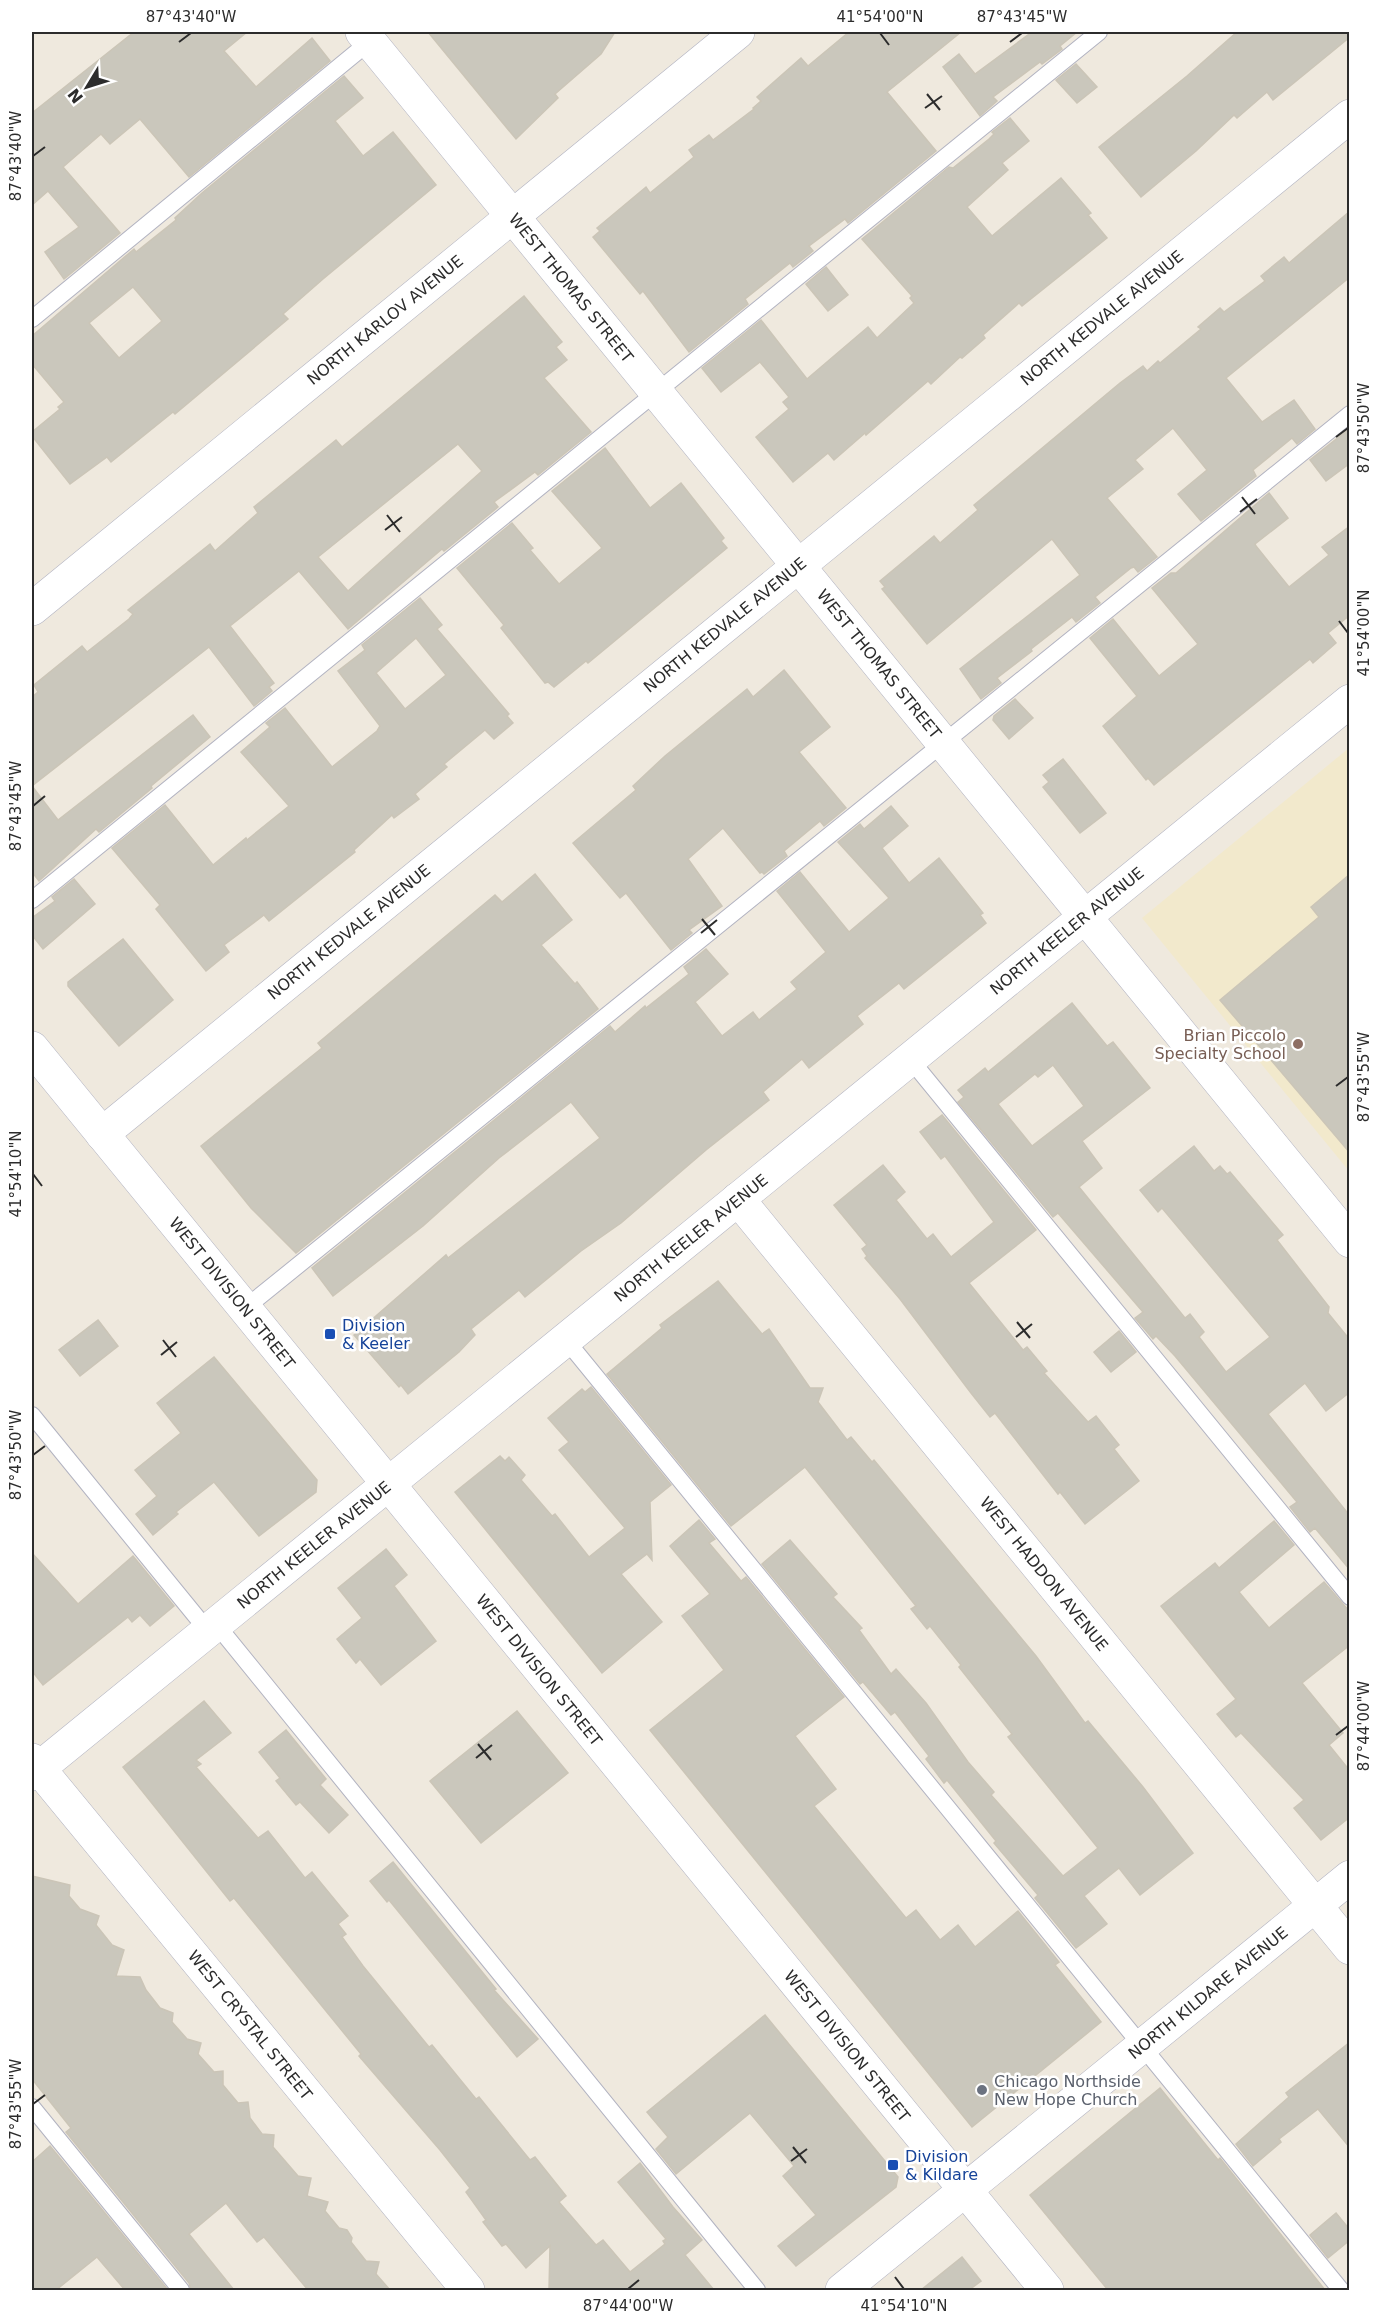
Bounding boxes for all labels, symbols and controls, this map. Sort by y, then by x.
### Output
text: 87°43'40"W [146,8,236,26]
text: 41°54'00"N [836,8,924,26]
text: 87°43'45"W [977,8,1067,26]
north arrow [57,57,117,117]
text: N [64,85,87,107]
text: 87°43'40"W [7,111,25,201]
street label: WEST THOMAS STREET [505,210,637,367]
street label: NORTH KEDVALE AVENUE [1017,246,1187,390]
street label: NORTH KARLOV AVENUE [303,251,467,389]
text: 87°43'50"W [1355,383,1373,473]
street label: NORTH KEDVALE AVENUE [640,553,810,697]
street label: WEST THOMAS STREET [813,586,945,743]
text: 41°54'00"N [1355,589,1373,677]
text: 87°43'45"W [7,761,25,851]
street label: NORTH KEDVALE AVENUE [264,860,434,1004]
street label: NORTH KEELER AVENUE [986,863,1148,999]
place label: Brian Piccolo Specialty School [1154,1026,1286,1063]
text: 87°43'55"W [1355,1032,1373,1122]
marker: Brian Piccolo Specialty School [1291,1037,1305,1051]
text: 41°54'10"N [7,1130,25,1218]
street label: NORTH KEELER AVENUE [610,1170,772,1306]
street label: WEST DIVISION STREET [165,1213,299,1373]
place label: Division & Keeler [342,1316,410,1353]
marker: Division & Keeler [323,1327,337,1341]
text: 87°43'50"W [7,1410,25,1500]
street label: NORTH KEELER AVENUE [233,1477,395,1613]
street label: WEST HADDON AVENUE [976,1493,1112,1655]
street label: WEST DIVISION STREET [472,1590,606,1750]
text: 87°44'00"W [1355,1681,1373,1771]
street label: NORTH KILDARE AVENUE [1124,1923,1292,2063]
street label: WEST CRYSTAL STREET [184,1946,316,2104]
street label: WEST DIVISION STREET [780,1966,914,2126]
text: 87°43'55"W [7,2059,25,2149]
place label: Chicago Northside New Hope Church [994,2072,1141,2109]
marker: Chicago Northside New Hope Church [975,2083,989,2097]
place label: Division & Kildare [905,2147,978,2184]
marker: Division & Kildare [886,2158,900,2172]
text: 87°44'00"W [583,2297,673,2315]
text: 41°54'10"N [860,2297,948,2315]

